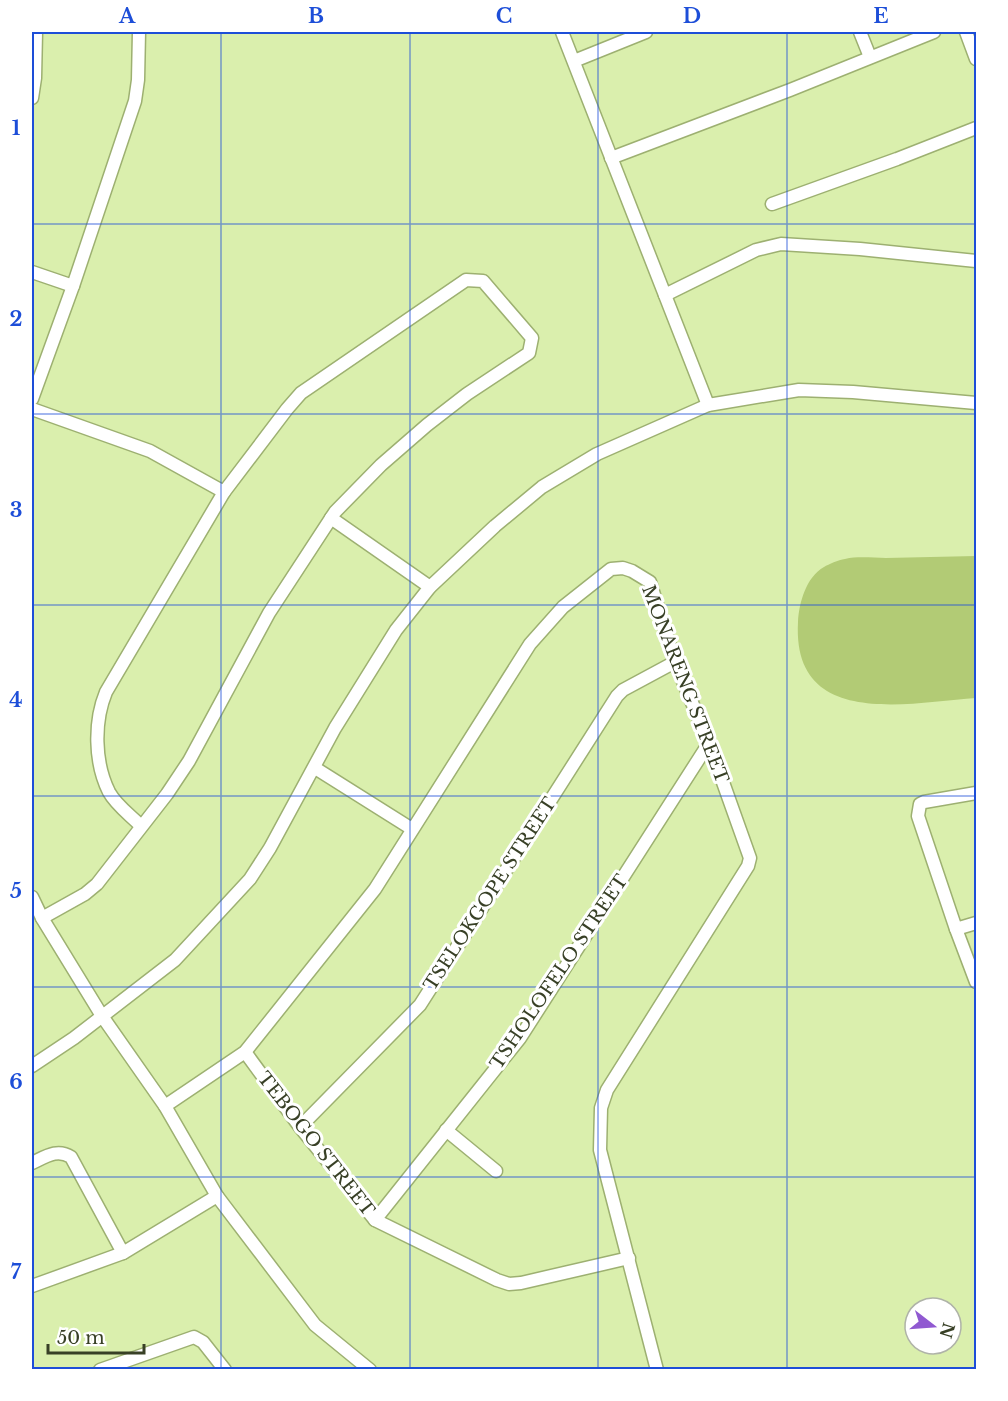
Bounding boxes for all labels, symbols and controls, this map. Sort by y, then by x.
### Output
text: A [118,4,136,28]
text: B [308,4,324,28]
text: C [496,4,512,28]
text: D [683,4,701,28]
text: E [873,4,889,28]
text: 1 [12,116,21,140]
text: 2 [9,307,23,331]
text: 3 [10,498,22,522]
street label: MONARENG STREET [637,582,733,787]
text: 4 [9,688,23,712]
street label: TSELOKGOPE STREET [419,793,561,995]
street label: TSHOLOFELO STREET [486,870,633,1074]
text: 5 [10,879,22,903]
street label: TEBOGO STREET [253,1068,379,1221]
text: 6 [9,1070,23,1094]
text: 7 [11,1260,22,1284]
north arrow [903,1296,963,1356]
scale bar [48,1317,144,1355]
text: N [936,1320,959,1341]
text: 50 m [57,1327,105,1349]

